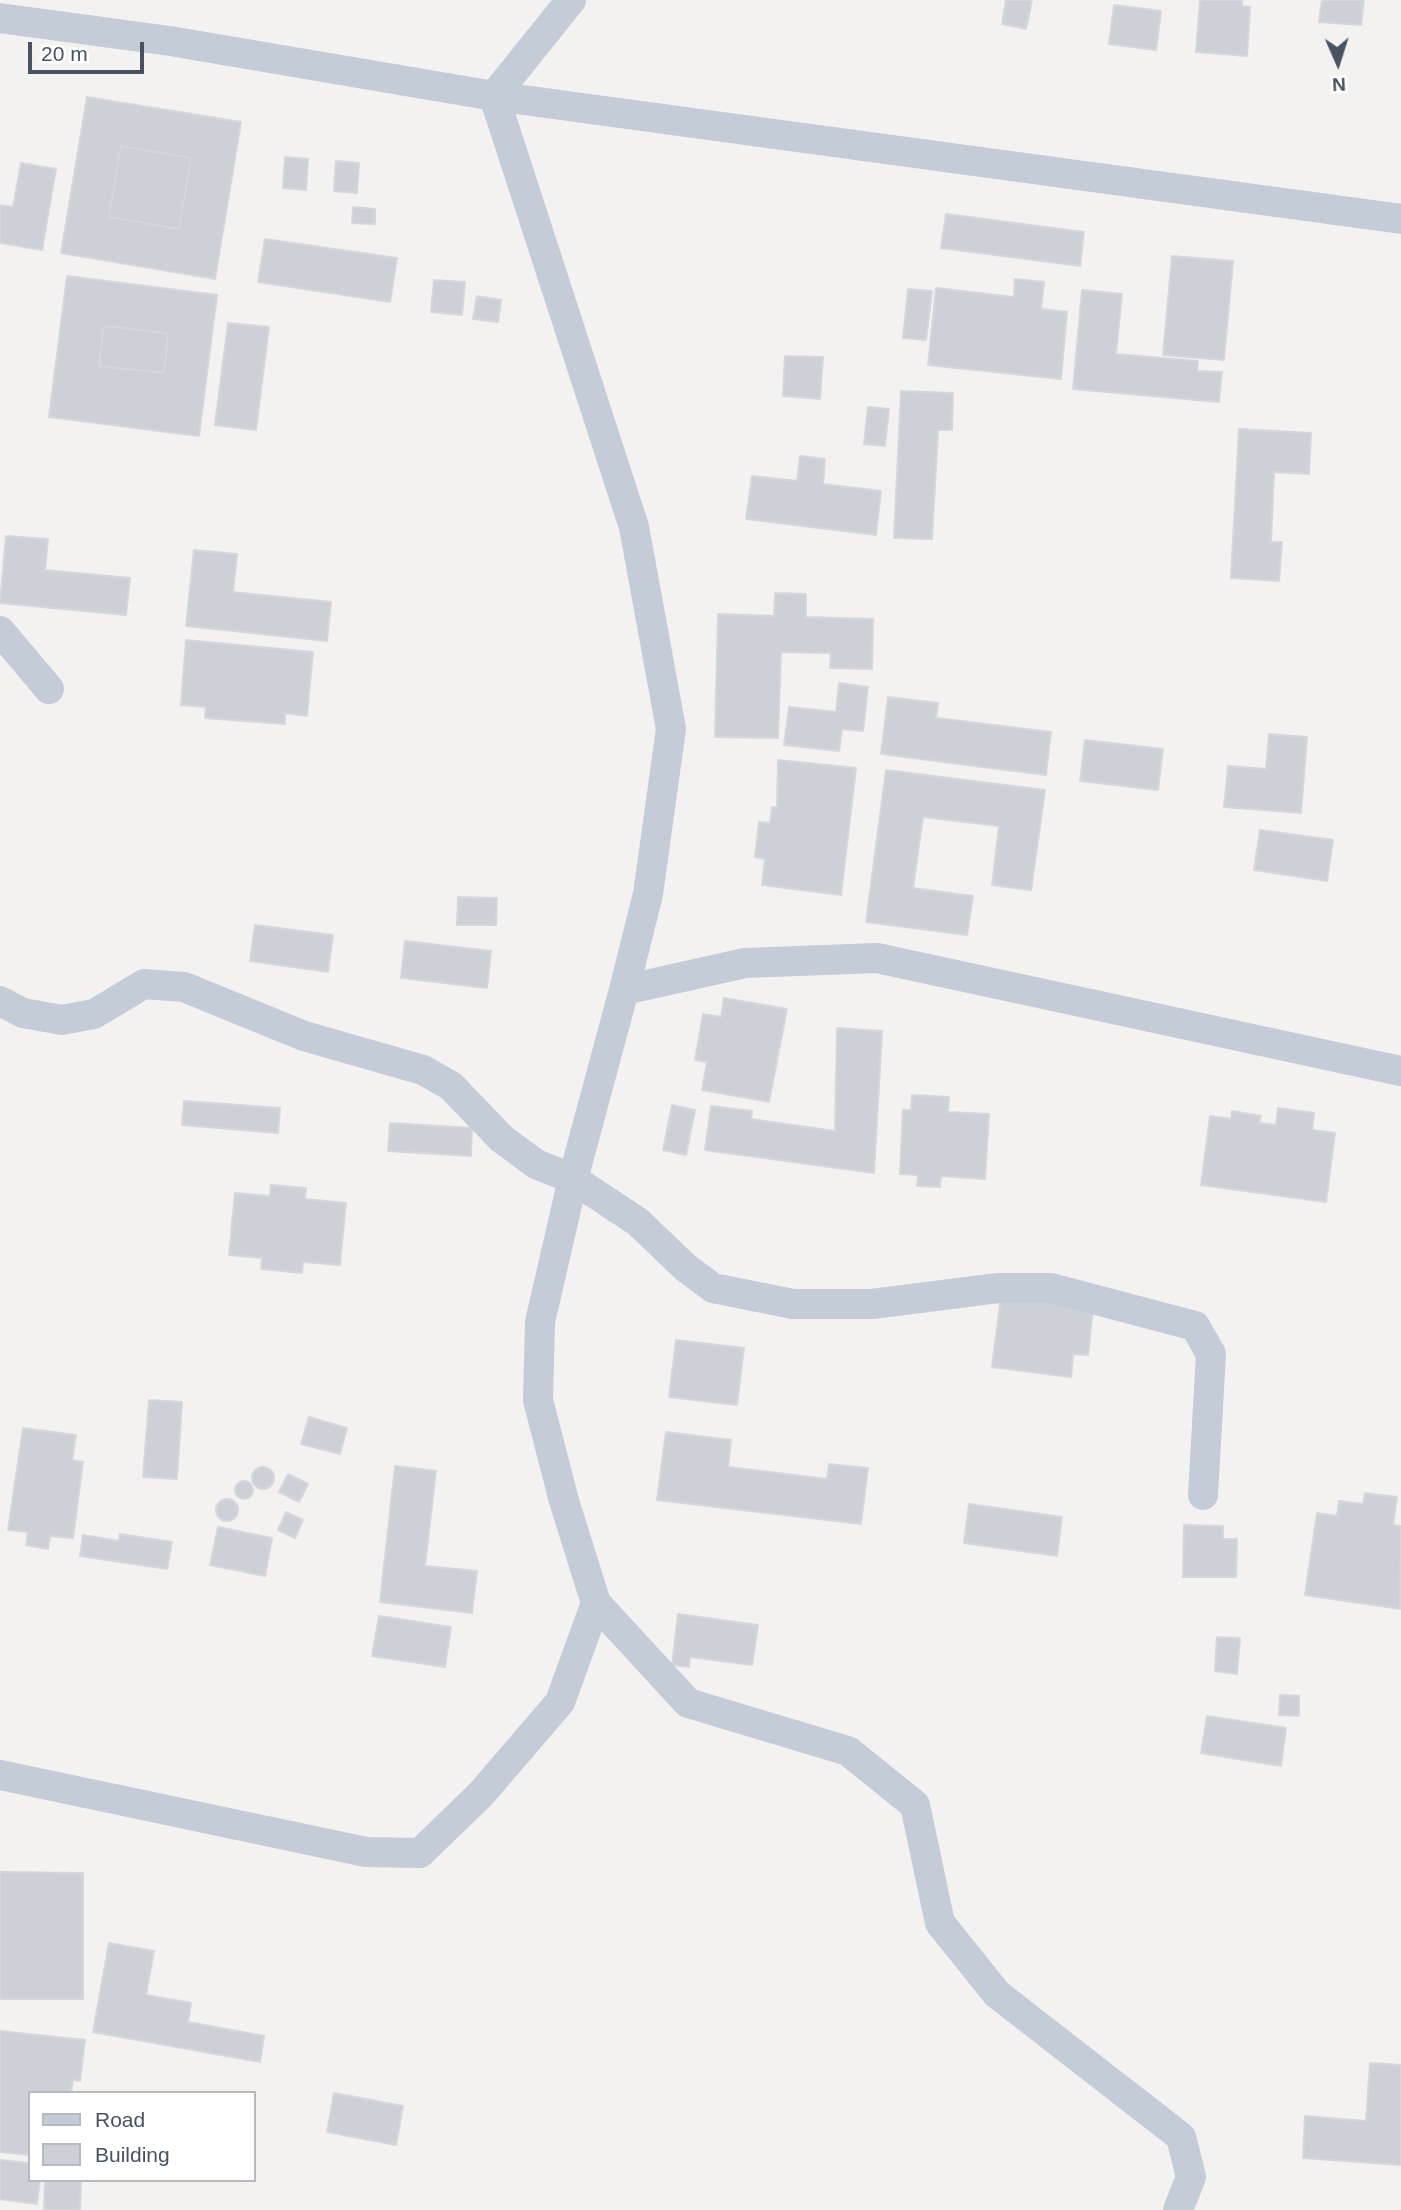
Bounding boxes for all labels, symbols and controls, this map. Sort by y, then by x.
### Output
scale bar [32,28,147,72]
north arrow [1303,28,1373,98]
text: 20 m [41,42,88,65]
text: N [1332,74,1347,95]
legend [28,2091,256,2182]
text: Road [95,2108,145,2131]
text: Building [95,2143,170,2166]

